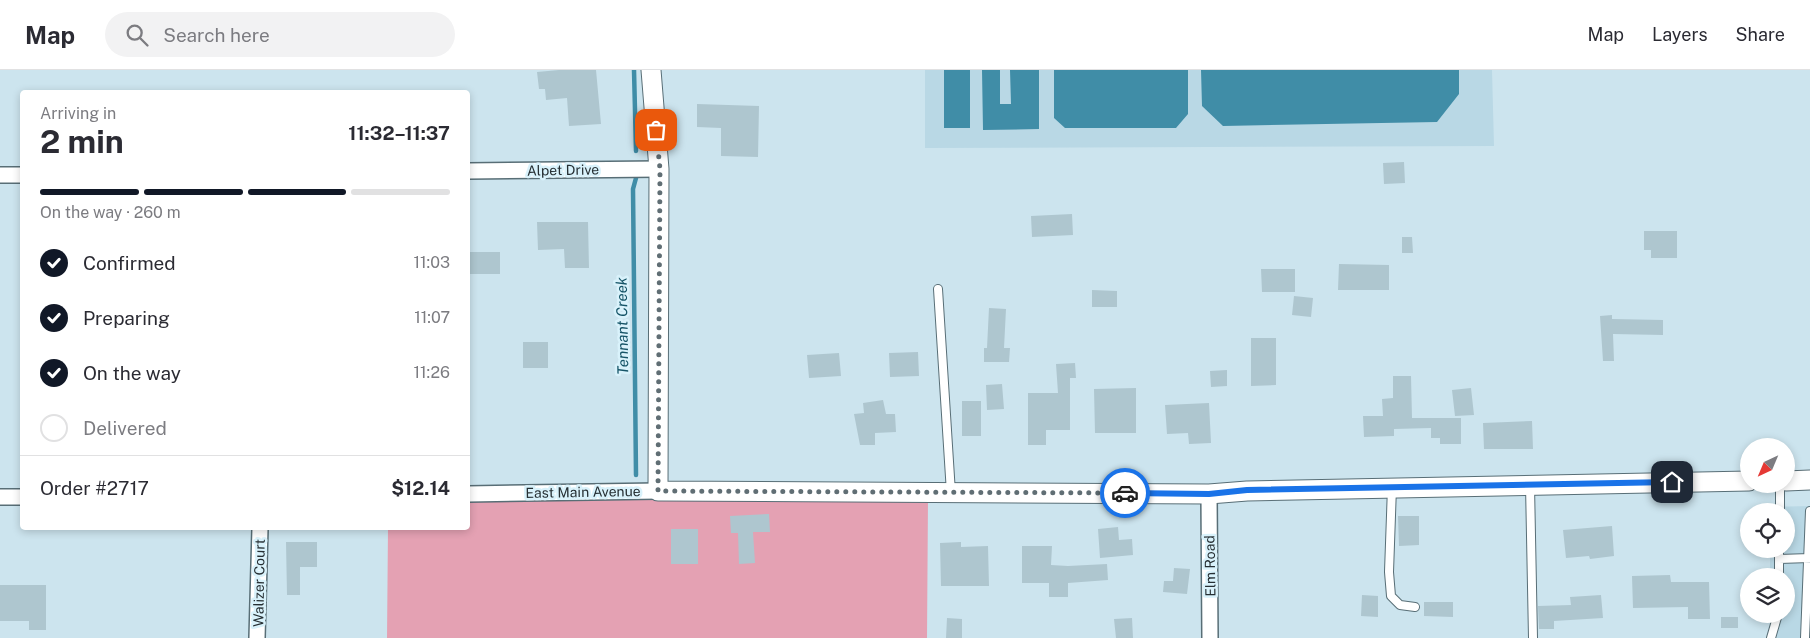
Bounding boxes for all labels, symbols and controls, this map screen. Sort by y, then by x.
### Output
search box [105,12,455,57]
text: Map [25,21,75,49]
icon: search [123,21,151,49]
text: Search here [163,24,270,46]
text: Map [1588,24,1624,45]
text: Layers [1652,24,1708,45]
text: Share [1736,24,1785,45]
text: Arriving in [40,104,116,123]
pin [635,109,677,151]
icon: bag [642,116,670,144]
text: 11:32–11:37 [348,122,450,144]
text: 2 min [40,123,124,160]
street label: Alpet Drive [527,161,599,179]
text: On the way · 260 m [40,203,181,222]
icon: check [40,249,68,277]
text: Confirmed [83,252,176,274]
text: 11:03 [414,253,450,272]
water label: Tennant Creek [613,276,631,375]
icon: check [40,304,68,332]
text: Preparing [83,307,170,329]
text: 11:07 [414,308,450,327]
icon: check [40,359,68,387]
text: On the way [83,362,181,384]
text: 11:26 [414,363,450,382]
text: Delivered [83,417,167,439]
north arrow [1740,438,1795,492]
map controls [1740,438,1795,623]
pin [1651,461,1693,503]
courier [1100,468,1150,518]
icon: home [1658,468,1686,496]
text: Order #2717 [40,477,149,499]
text: $12.14 [391,477,450,499]
icon: car [1111,479,1139,507]
street label: East Main Avenue [525,483,641,501]
button: locate [1740,503,1795,558]
street label: Elm Road [1201,535,1219,597]
street label: Walizer Court [250,539,268,627]
button: layers [1740,568,1795,623]

